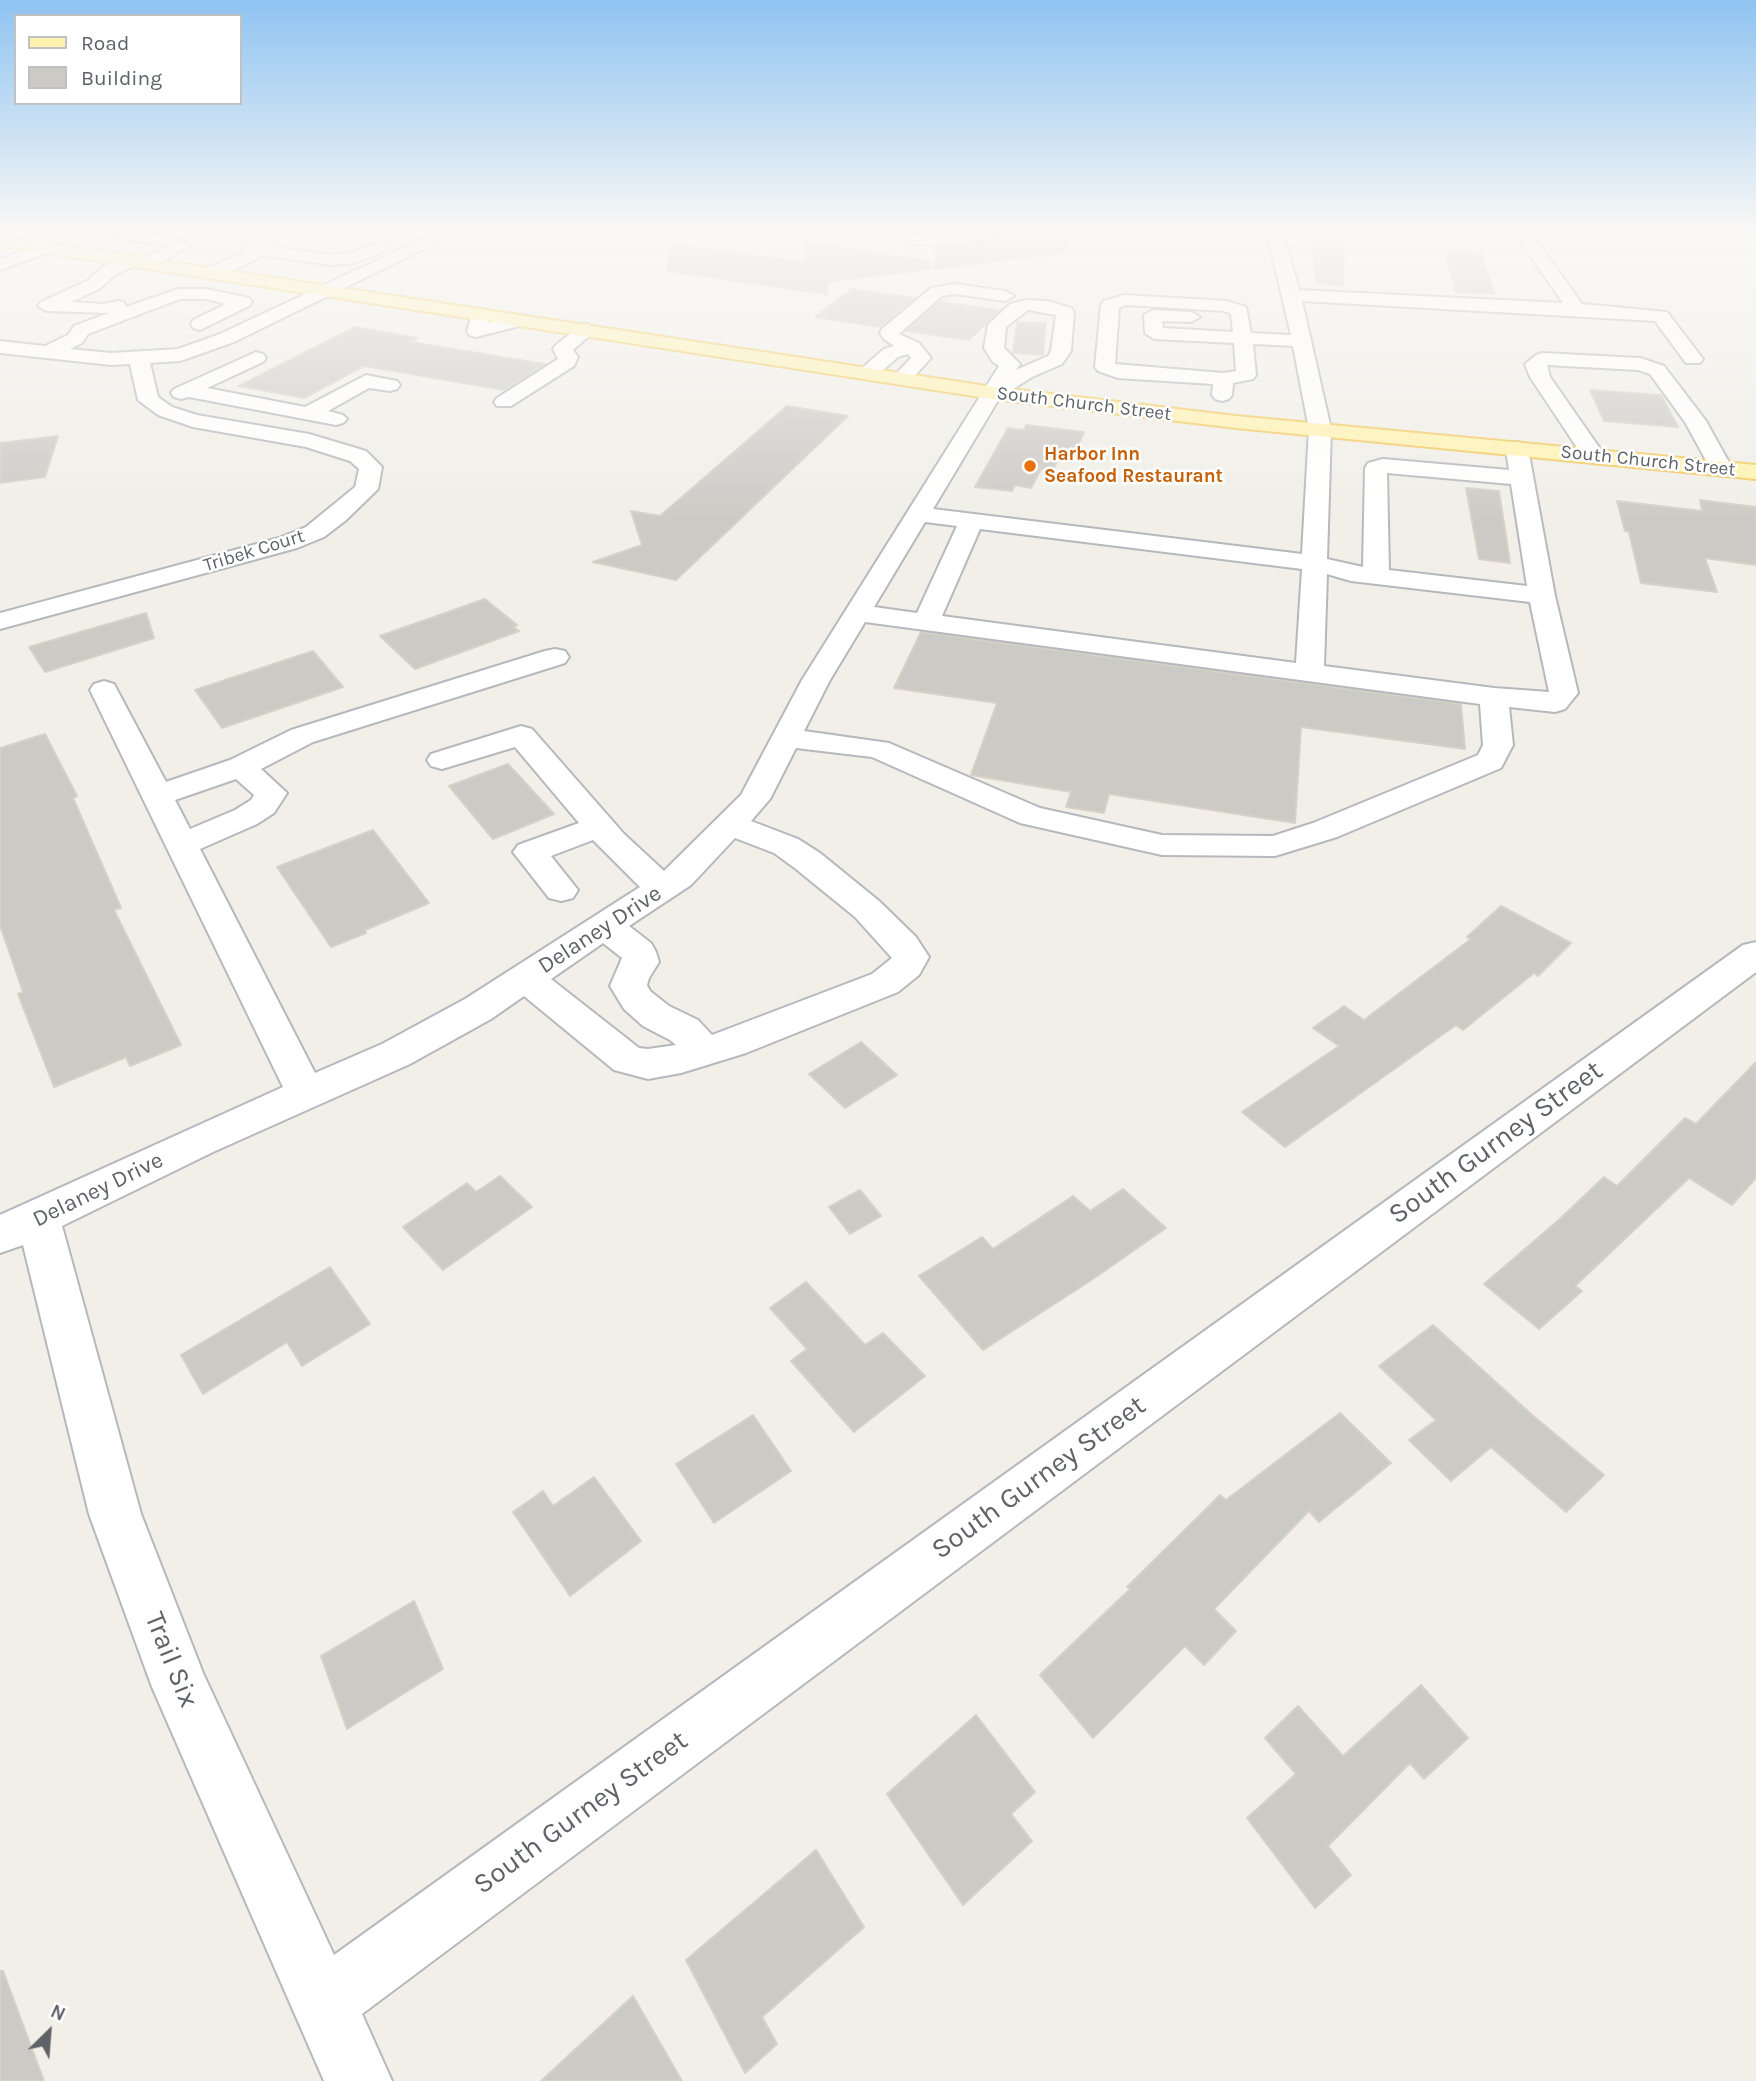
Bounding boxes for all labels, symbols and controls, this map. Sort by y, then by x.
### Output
legend [14,14,242,105]
text: Road [81,31,129,55]
text: Building [81,66,162,90]
street label: South Church Street [995,382,1173,426]
street label: South Church Street [1559,440,1737,482]
place label: Harbor Inn Seafood Restaurant [1044,444,1223,488]
marker: Harbor Inn Seafood Restaurant [1022,458,1038,474]
street label: Tribek Court [201,525,307,577]
street label: Delaney Drive [533,880,667,980]
street label: South Gurney Street [1382,1054,1610,1232]
street label: Delaney Drive [28,1147,168,1233]
street label: South Gurney Street [925,1389,1153,1567]
street label: Trail Six [137,1607,205,1713]
street label: South Gurney Street [467,1724,695,1902]
north arrow [14,1997,84,2067]
text: N [47,2000,69,2026]

